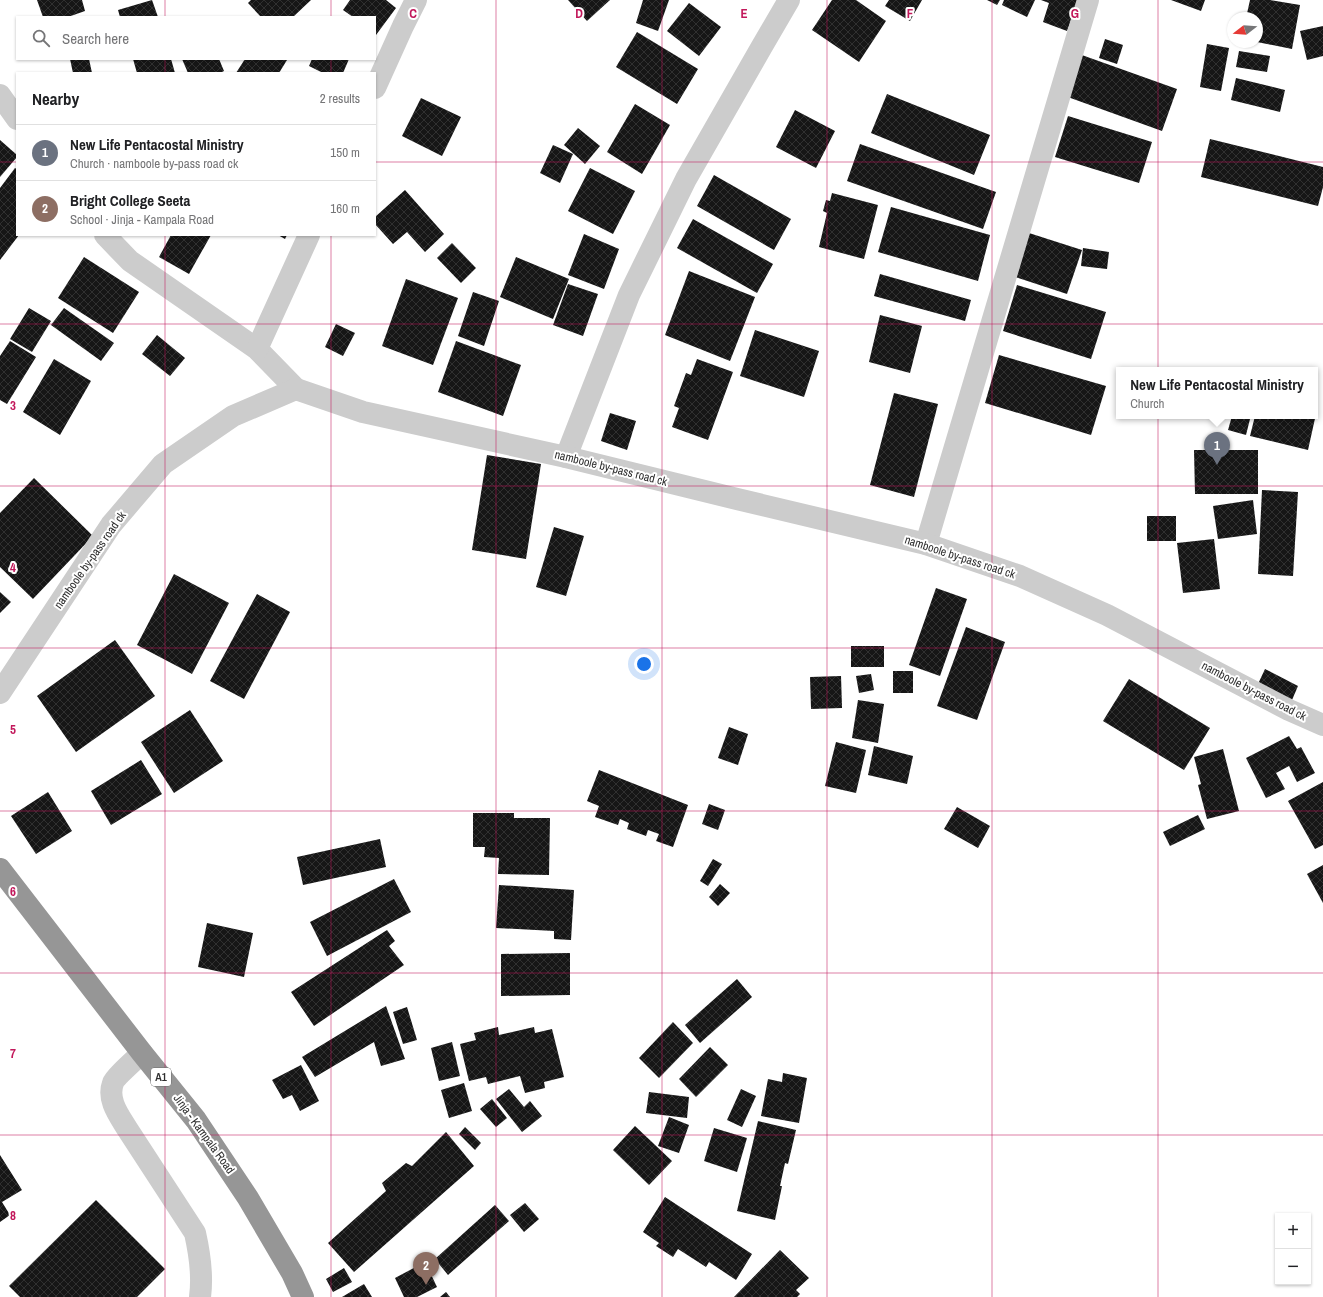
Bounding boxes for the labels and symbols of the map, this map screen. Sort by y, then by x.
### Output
text: C [409,5,417,22]
text: D [575,5,583,22]
text: E [740,5,748,22]
text: F [907,5,914,22]
text: G [1071,5,1079,22]
north arrow [1227,12,1263,48]
text: 3 [10,397,16,414]
pin: 1 [1204,432,1230,465]
street label: namboole by-pass road ck [553,446,669,490]
street label: namboole by-pass road ck [50,508,130,612]
street label: namboole by-pass road ck [903,532,1017,582]
text: 4 [10,559,16,576]
your location [634,654,654,674]
street label: namboole by-pass road ck [1199,658,1309,724]
text: 5 [10,721,16,738]
text: 6 [10,883,16,900]
text: 7 [10,1045,16,1062]
road number: A1 [151,1068,171,1086]
street label: Jinja - Kampala Road [170,1091,238,1177]
text: 8 [10,1207,16,1224]
pin: 2 [413,1252,439,1285]

